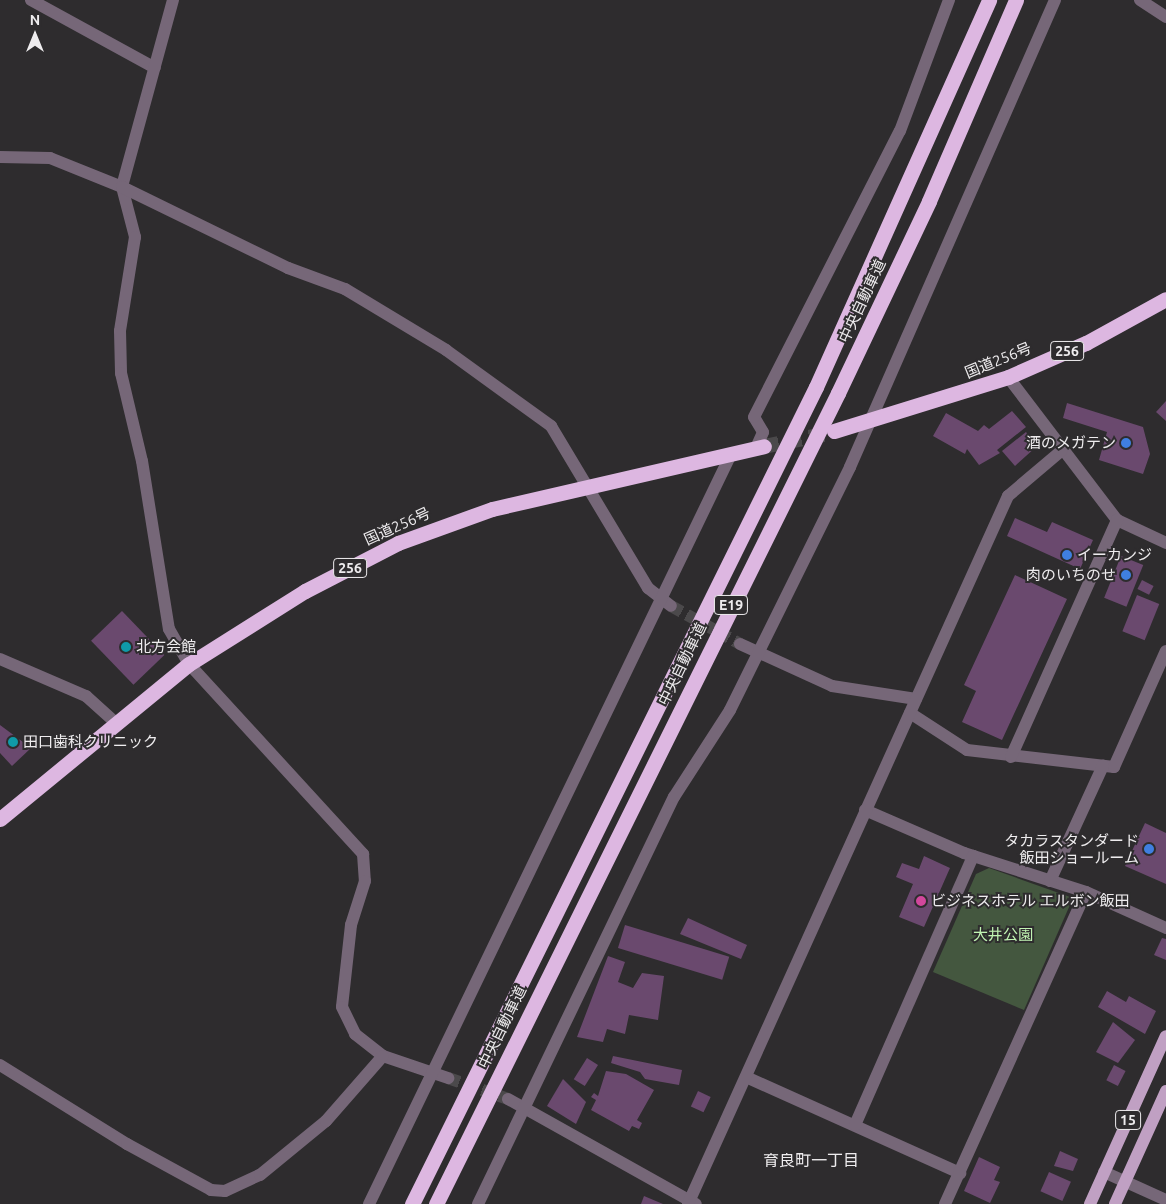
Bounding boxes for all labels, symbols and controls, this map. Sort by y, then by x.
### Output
north arrow [10,10,60,60]
text: N [30,12,40,28]
street label: 中央自動車道 [835,256,889,346]
street label: 国道256号 [962,338,1034,382]
road number: 256 [1050,340,1084,362]
place label: 酒のメガテン [1026,434,1116,452]
marker: 酒のメガテン [1120,437,1132,449]
street label: 国道256号 [361,503,433,549]
place label: イーカンジ [1077,546,1152,564]
marker: イーカンジ [1061,549,1073,561]
road number: 256 [332,556,368,580]
place label: 肉のいちのせ [1026,566,1116,584]
marker: 肉のいちのせ [1120,569,1132,581]
road number: E19 [714,594,748,616]
street label: 中央自動車道 [654,620,710,708]
place label: 北方会館 [136,638,196,656]
marker: 北方会館 [120,641,132,653]
place label: 田口歯科クリニック [23,733,158,751]
marker: 田口歯科クリニック [7,736,19,748]
place label: タカラスタンダード 飯田ショールーム [1004,831,1139,866]
marker: タカラスタンダード 飯田ショールーム [1143,843,1155,855]
place label: ビジネスホテル エルボン飯田 [931,892,1129,910]
marker: ビジネスホテル エルボン飯田 [915,895,927,907]
park label: 大井公園 [973,926,1033,944]
street label: 中央自動車道 [474,983,530,1071]
road number: 15 [1114,1108,1142,1132]
district label: 育良町一丁目 [763,1150,859,1170]

